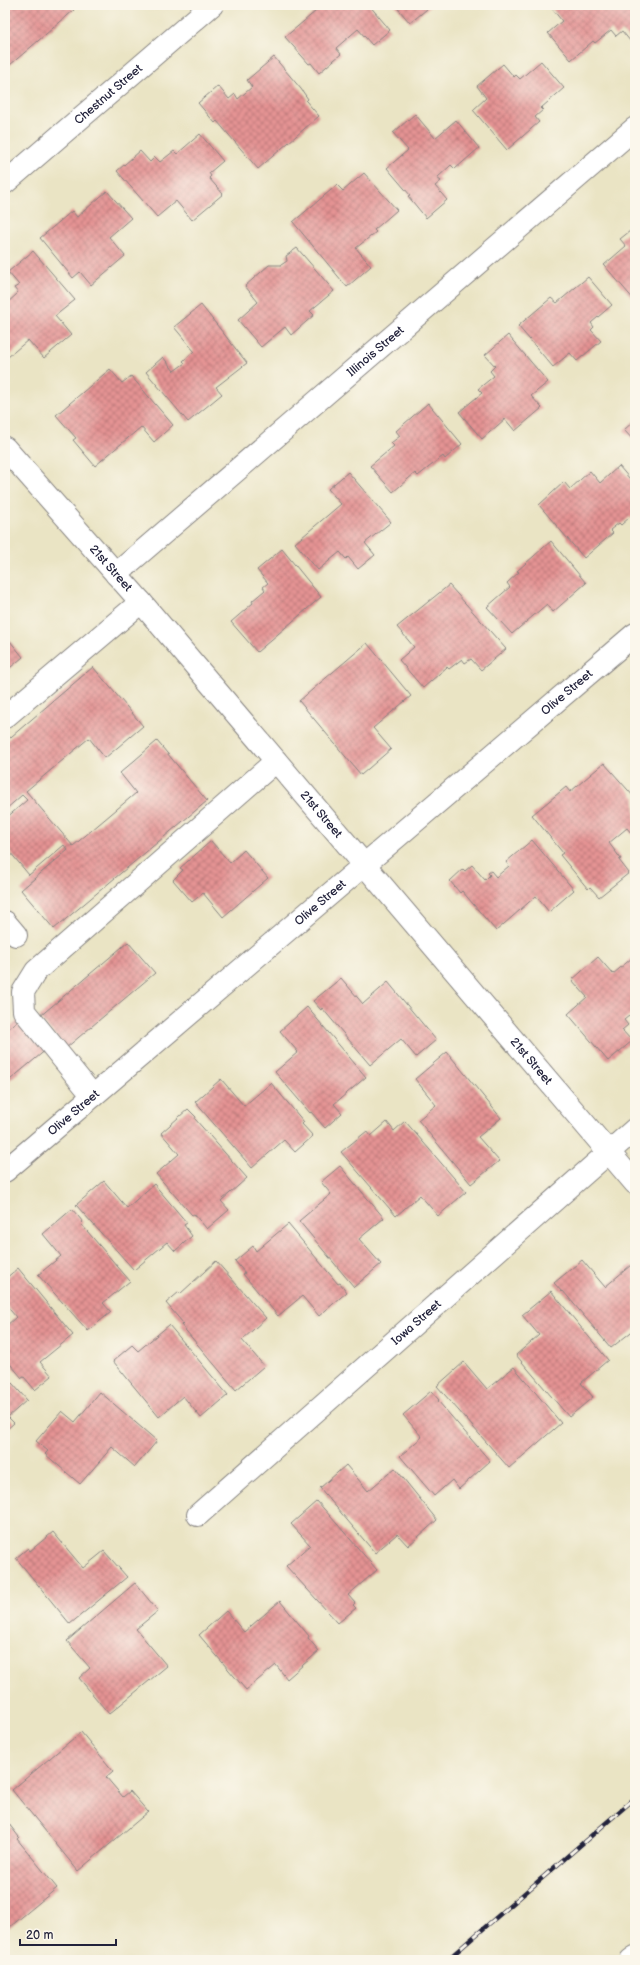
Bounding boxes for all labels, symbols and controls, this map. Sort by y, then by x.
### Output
street label: Chestnut Street [71,61,146,128]
street label: Illinois Street [344,323,407,380]
street label: 21st Street [86,542,135,595]
street label: Olive Street [538,666,596,719]
street label: 21st Street [297,788,345,841]
street label: Olive Street [292,876,349,929]
street label: 21st Street [507,1035,555,1088]
street label: Olive Street [45,1087,103,1139]
street label: Iowa Street [389,1297,445,1349]
scale bar [20,1921,116,1947]
text: 20 m [26,1928,53,1943]

